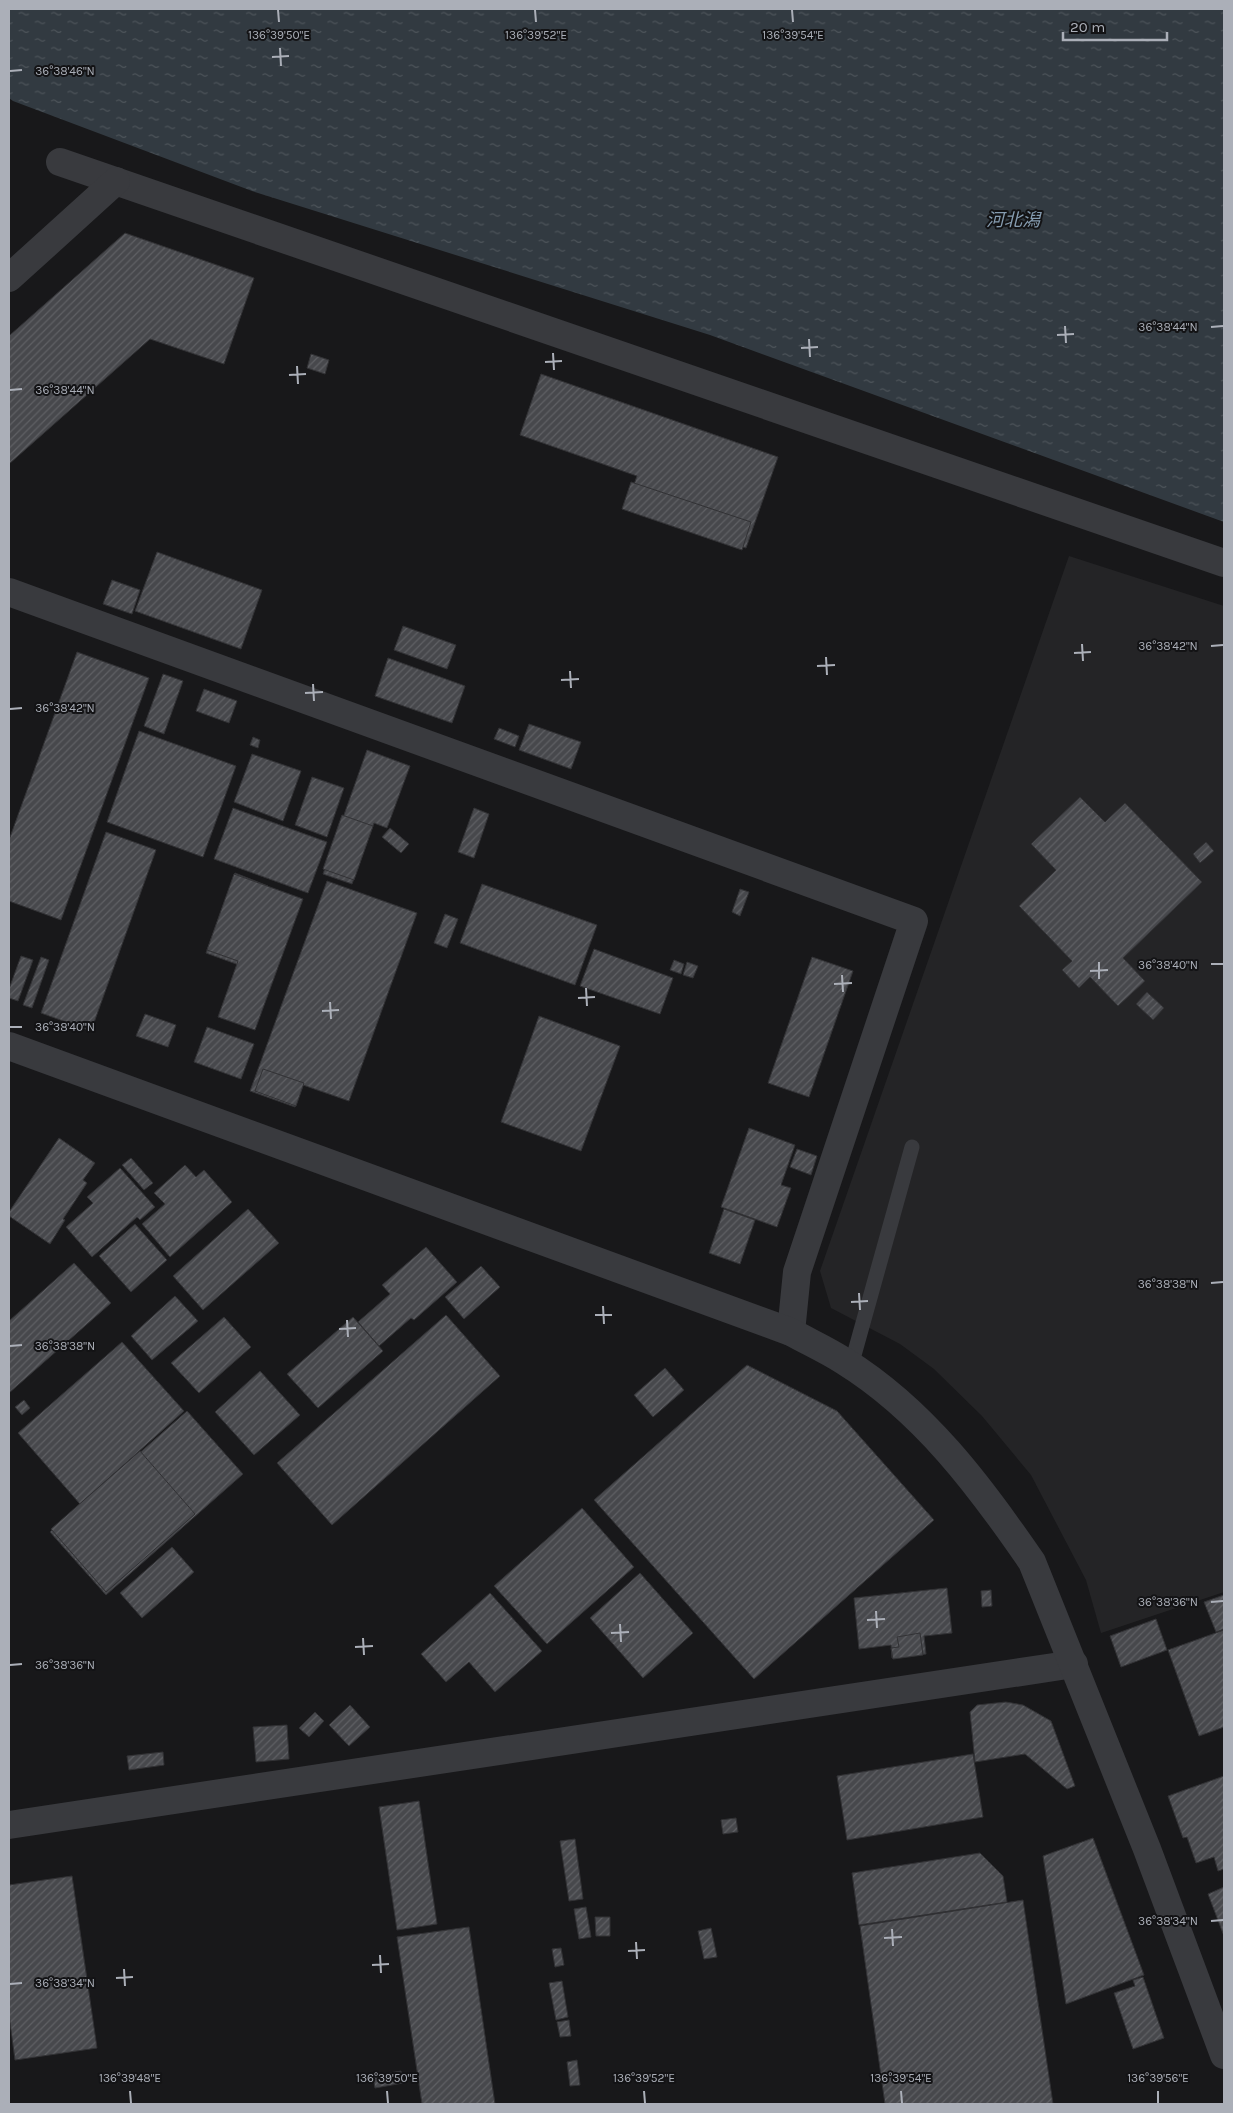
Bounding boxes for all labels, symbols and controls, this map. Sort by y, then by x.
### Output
scale bar [1063,10,1167,42]
text: 20 m [1070,18,1105,36]
text: 136°39'50"E [248,28,310,42]
text: 136°39'52"E [505,28,567,42]
text: 136°39'54"E [762,28,824,42]
text: 36°38'46"N [35,64,95,78]
water label: 河北潟 [986,209,1042,231]
text: 36°38'44"N [1138,320,1198,334]
text: 36°38'44"N [35,383,95,397]
text: 36°38'42"N [1138,639,1198,653]
text: 36°38'42"N [35,701,95,715]
text: 36°38'40"N [1138,958,1198,972]
text: 36°38'40"N [35,1020,95,1034]
text: 36°38'38"N [1138,1277,1198,1291]
text: 36°38'38"N [35,1339,95,1353]
text: 36°38'36"N [1138,1595,1198,1609]
text: 36°38'36"N [35,1658,95,1672]
text: 36°38'34"N [1138,1914,1198,1928]
text: 36°38'34"N [35,1976,95,1990]
text: 136°39'48"E [99,2071,161,2085]
text: 136°39'50"E [356,2071,418,2085]
text: 136°39'52"E [613,2071,675,2085]
text: 136°39'54"E [870,2071,932,2085]
text: 136°39'56"E [1127,2071,1189,2085]

